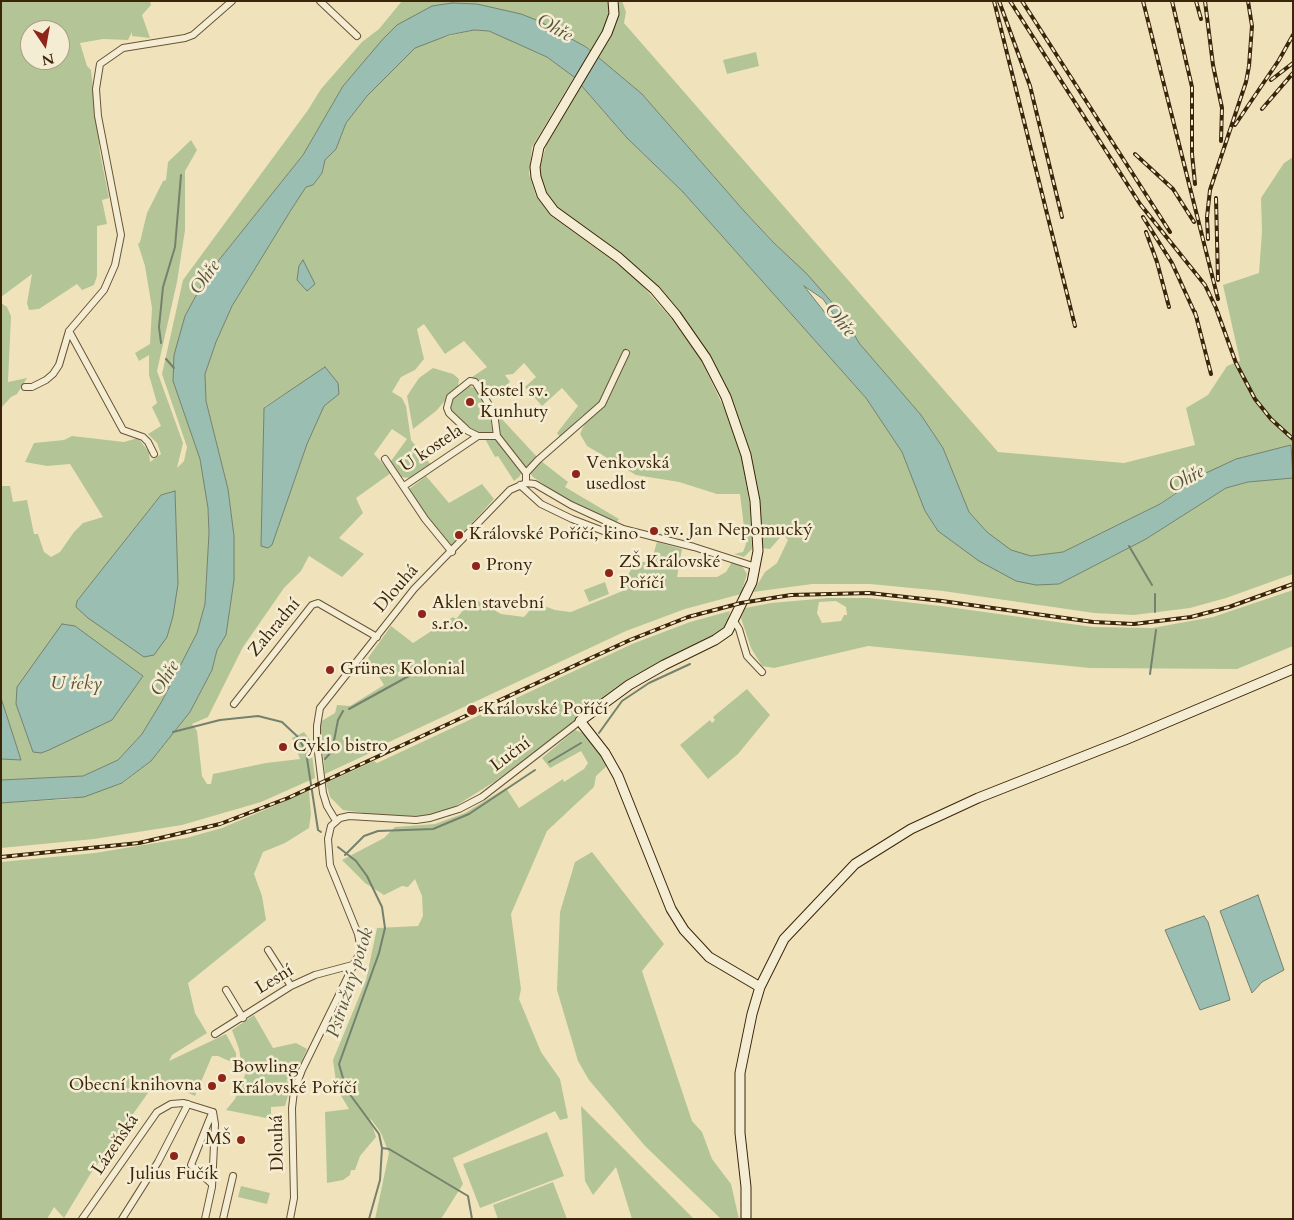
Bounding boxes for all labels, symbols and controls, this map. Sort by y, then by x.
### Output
water label: Ohře [532,10,576,48]
north arrow [20,20,70,70]
text: N [40,49,56,70]
water label: Ohře [186,256,226,300]
water label: Ohře [818,299,860,343]
place label: kostel sv. Kunhuty [480,381,548,424]
marker: kostel sv. Kunhuty [464,396,476,408]
street label: U kostela [396,420,468,478]
place label: Venkovská usedlost [586,453,670,496]
water label: Ohře [1165,461,1209,499]
marker: Venkovská usedlost [570,468,582,480]
place label: sv. Jan Nepomucký [664,520,813,542]
place label: Královské Poříčí, kino [469,524,638,546]
marker: sv. Jan Nepomucký [648,525,660,537]
marker: Královské Poříčí, kino [453,529,465,541]
place label: ZŠ Královské Poříčí [619,552,721,594]
place label: Prony [486,555,533,577]
marker: Prony [470,560,482,572]
street label: Dlouhá [370,561,424,617]
marker: ZŠ Královské Poříčí [603,567,615,579]
place label: Aklen stavební s.r.o. [432,593,544,636]
street label: Zahradní [244,594,306,662]
marker: Aklen stavební s.r.o. [416,608,428,620]
water label: Ohře [147,657,185,701]
place label: Grünes Kolonial [340,659,465,681]
marker: Grünes Kolonial [324,664,336,676]
water label: U řeky [50,674,102,696]
place label: Královské Poříčí [483,699,608,721]
marker: Královské Poříčí [465,703,479,717]
street label: Luční [487,733,535,777]
place label: Cyklo bistro [293,736,388,758]
marker: Cyklo bistro [277,741,289,753]
water label: Pstružný potok [322,925,380,1041]
street label: Lesní [252,960,298,1000]
place label: Bowling Královské Poříčí [232,1057,357,1100]
marker: Bowling Královské Poříčí [216,1072,228,1084]
place label: Obecní knihovna [69,1075,202,1097]
marker: Obecní knihovna [206,1080,218,1092]
street label: Lázeňská [88,1111,144,1179]
street label: Dlouhá [267,1115,289,1171]
place label: MŠ [205,1129,231,1151]
marker: MŠ [235,1134,247,1146]
marker: Julius Fučík [168,1150,180,1162]
place label: Julius Fučík [129,1164,219,1186]

